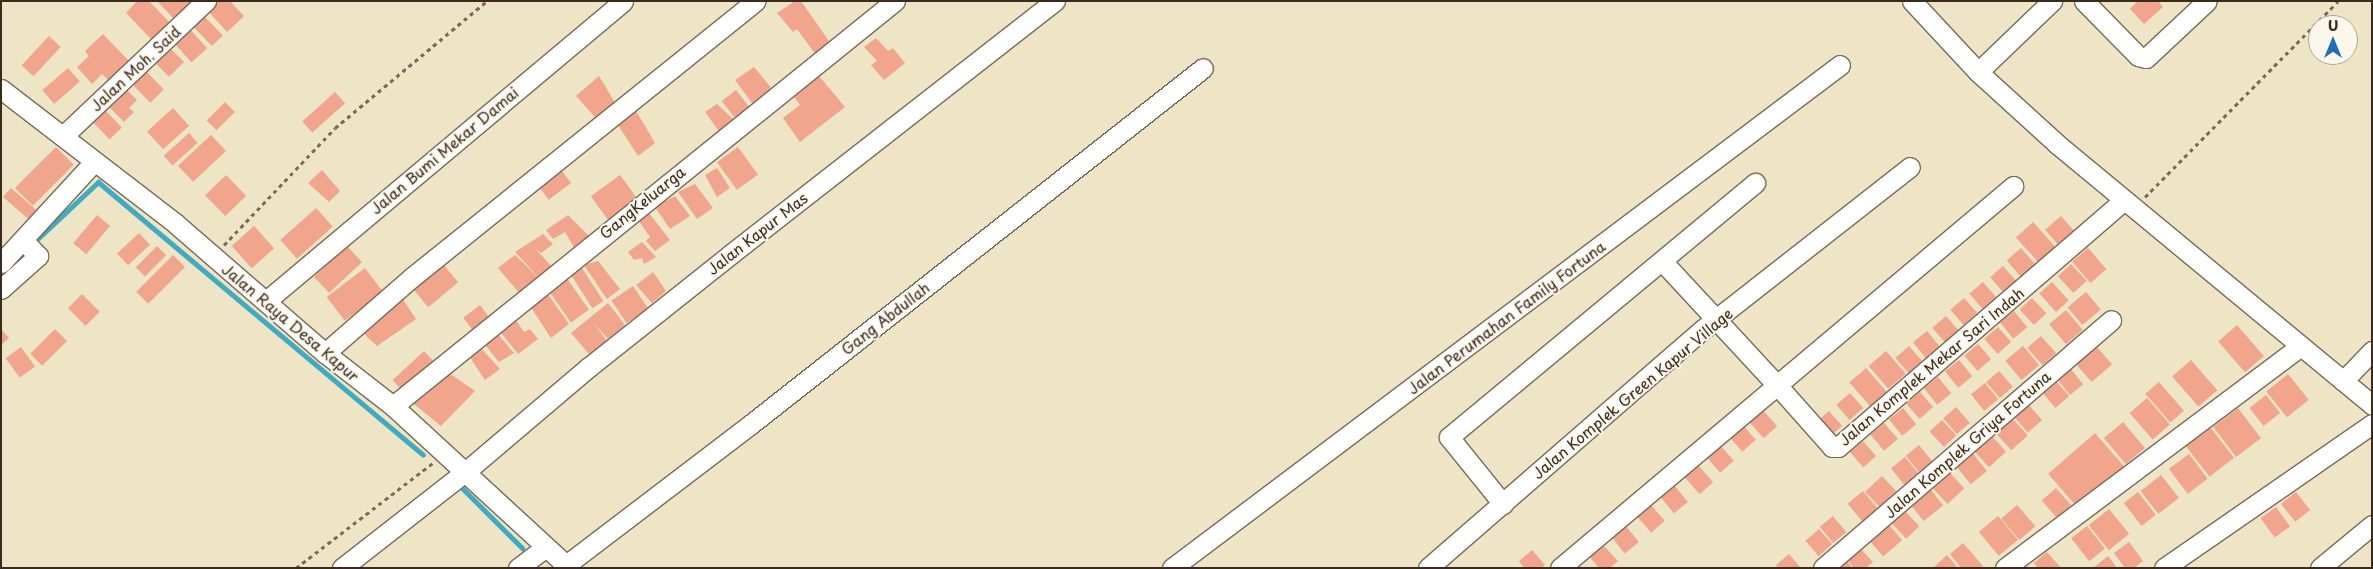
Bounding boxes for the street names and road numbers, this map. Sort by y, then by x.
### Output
street label: Jalan Moh. Said [86,21,184,115]
street label: Jalan Bumi Mekar Damai [366,83,522,217]
street label: GangKeluarga [596,162,688,242]
street label: Jalan Kapur Mas [703,188,811,278]
street label: Jalan Perumahan Family Fortuna [1404,237,1608,397]
street label: Jalan Raya Desa Kapur [219,260,363,384]
street label: Gang Abdullah [837,278,933,358]
street label: Jalan Komplek Mekar Sari Indah [1834,282,2028,450]
street label: Jalan Komplek Green Kapur Village [1527,303,1737,483]
street label: Jalan Komplek Griya Fortuna [1880,366,2054,522]

